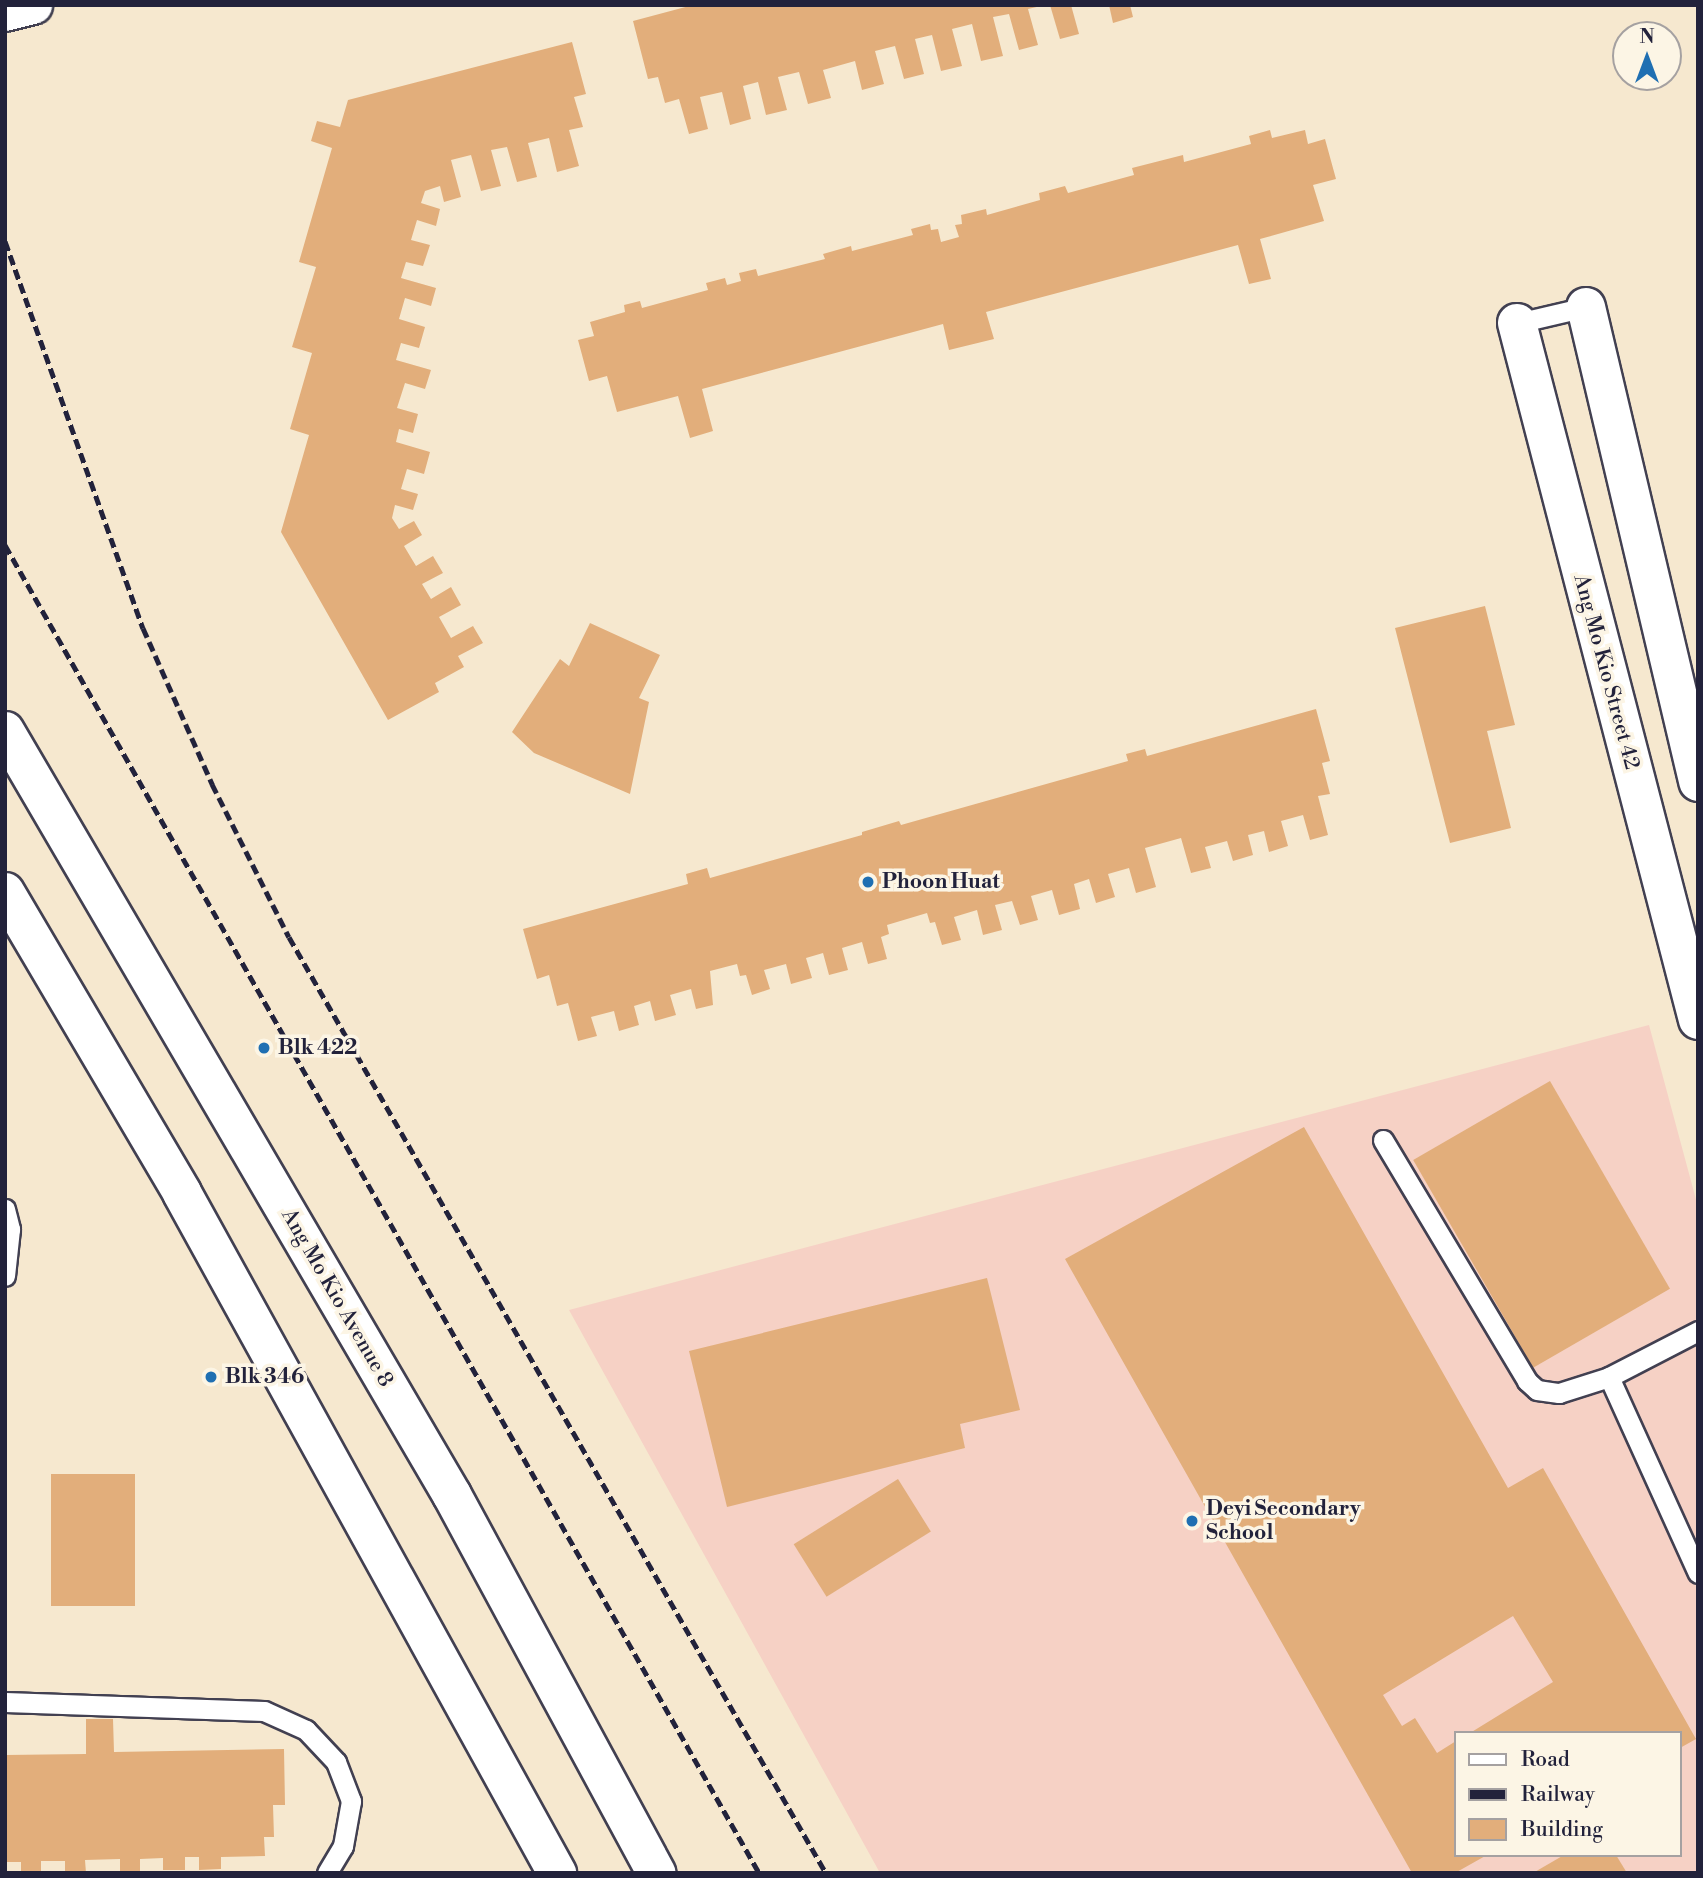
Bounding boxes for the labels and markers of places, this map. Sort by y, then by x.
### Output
place label: Phoon Huat [882,869,1000,895]
marker: Phoon Huat [860,874,876,890]
place label: Blk 422 [278,1035,357,1061]
marker: Blk 422 [256,1040,272,1056]
place label: Blk 346 [225,1364,304,1390]
marker: Blk 346 [203,1369,219,1385]
place label: Deyi Secondary School [1206,1496,1360,1546]
marker: Deyi Secondary School [1184,1513,1200,1529]

